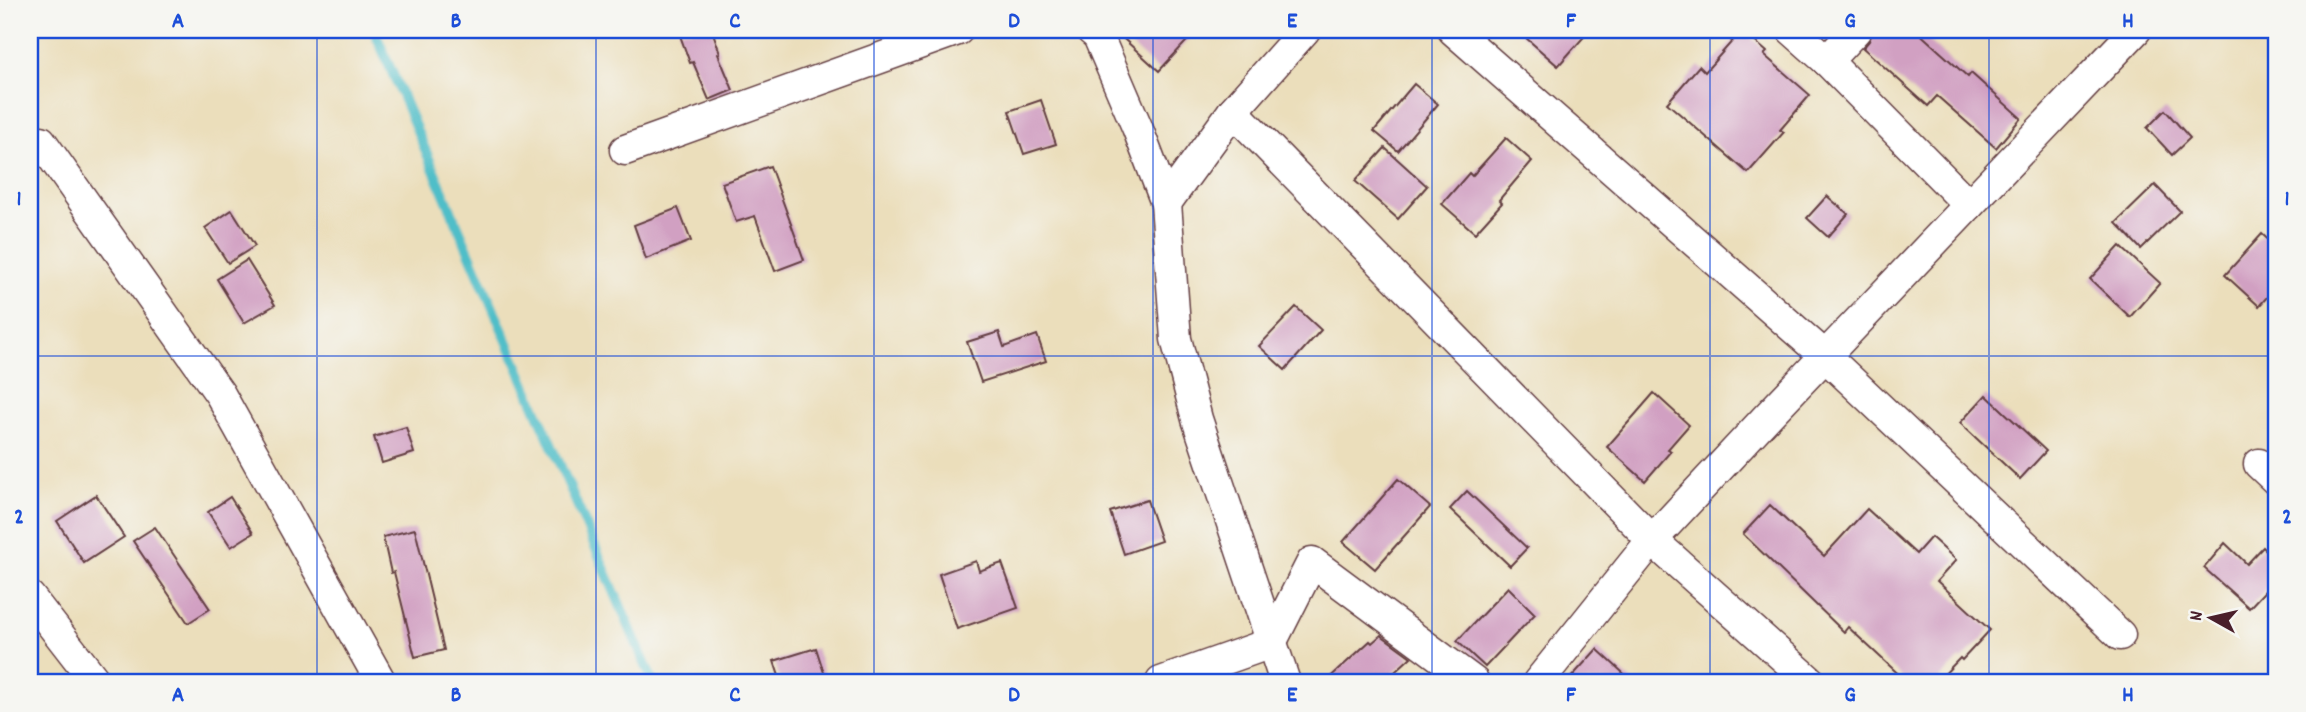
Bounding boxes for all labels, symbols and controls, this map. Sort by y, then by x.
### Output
text: A [172,6,184,39]
text: B [451,6,462,39]
text: C [729,6,741,39]
text: D [1008,6,1020,39]
text: E [1287,6,1298,39]
text: F [1566,6,1577,39]
text: G [1844,6,1856,39]
text: H [2122,6,2134,39]
text: 1 [16,184,22,217]
text: 1 [2284,184,2290,217]
text: 2 [14,502,24,535]
text: 2 [2282,502,2292,535]
north arrow [2176,582,2246,652]
text: N [2184,610,2212,623]
text: A [172,680,184,712]
text: B [451,680,462,712]
text: C [729,680,741,712]
text: D [1008,680,1020,712]
text: E [1287,680,1298,712]
text: F [1566,680,1577,712]
text: G [1844,680,1856,712]
text: H [2122,680,2134,712]

